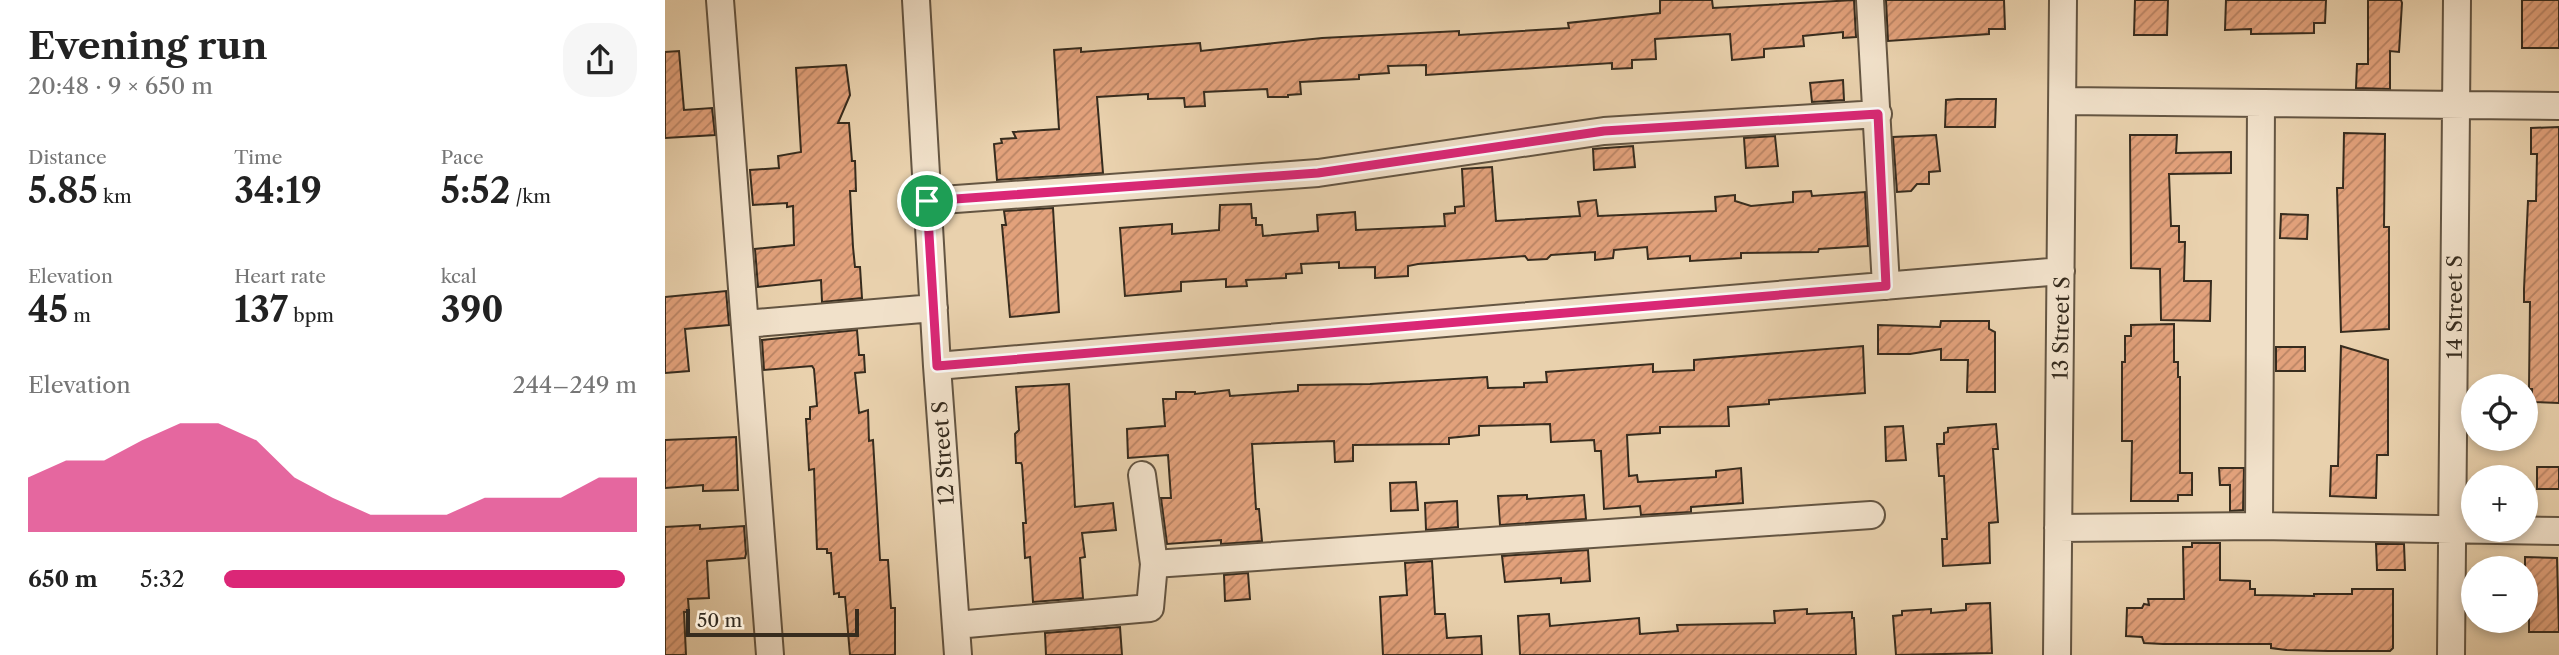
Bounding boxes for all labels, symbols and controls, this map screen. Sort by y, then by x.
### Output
text: Evening run [28,22,268,69]
button: share [563,23,637,97]
text: 20:48 · 9 × 650 m [28,72,213,100]
text: Distance [28,146,107,169]
text: Time [234,146,282,169]
text: Pace [441,146,484,169]
text: 5.85 [28,169,98,212]
text: 34:19 [234,169,322,212]
text: 5:52 [441,169,510,212]
pin [897,171,957,231]
icon: arrive [908,182,946,220]
text: km [98,185,132,208]
text: /km [510,185,551,208]
street label: 14 Street S [2442,255,2467,359]
text: Elevation [28,265,113,288]
text: Heart rate [234,265,326,288]
text: kcal [441,265,477,288]
street label: 13 Street S [2048,276,2074,380]
text: 45 [28,288,68,331]
text: 137 [234,288,288,331]
text: 390 [441,288,504,331]
text: m [68,304,91,327]
text: bpm [288,304,334,327]
text: Elevation [28,371,131,399]
text: 244–249 m [513,371,637,399]
map controls [2461,374,2538,633]
button: locate [2461,374,2538,451]
street label: 12 Street S [927,400,959,506]
button: + [2461,465,2538,542]
button: − [2461,556,2538,633]
text: 650 m [28,565,98,593]
text: 5:32 [140,565,185,593]
scale bar [686,606,859,638]
text: 50 m [697,609,742,632]

